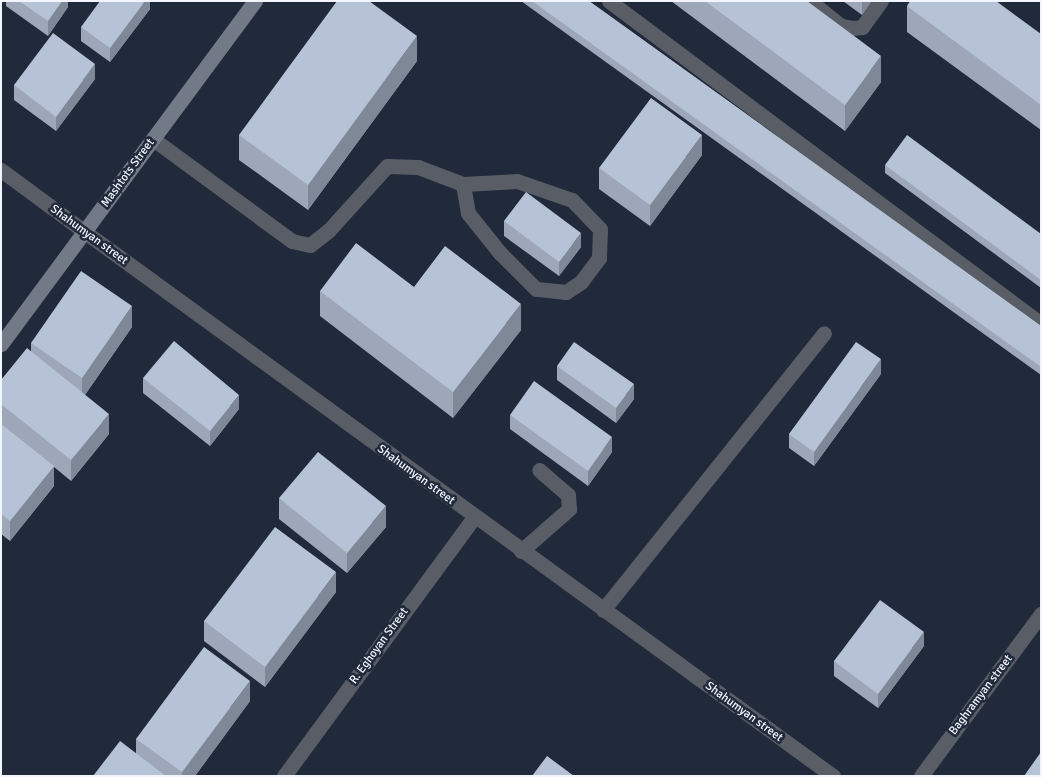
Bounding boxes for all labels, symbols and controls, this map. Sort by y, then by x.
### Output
street label: Mashtots Street [98,136,158,210]
street label: Shahumyan street [47,202,131,268]
street label: Shahumyan street [374,442,458,508]
street label: R. Eghoyan Street [347,605,411,687]
street label: Baghramyan street [946,652,1016,738]
street label: Shahumyan street [702,679,786,745]

